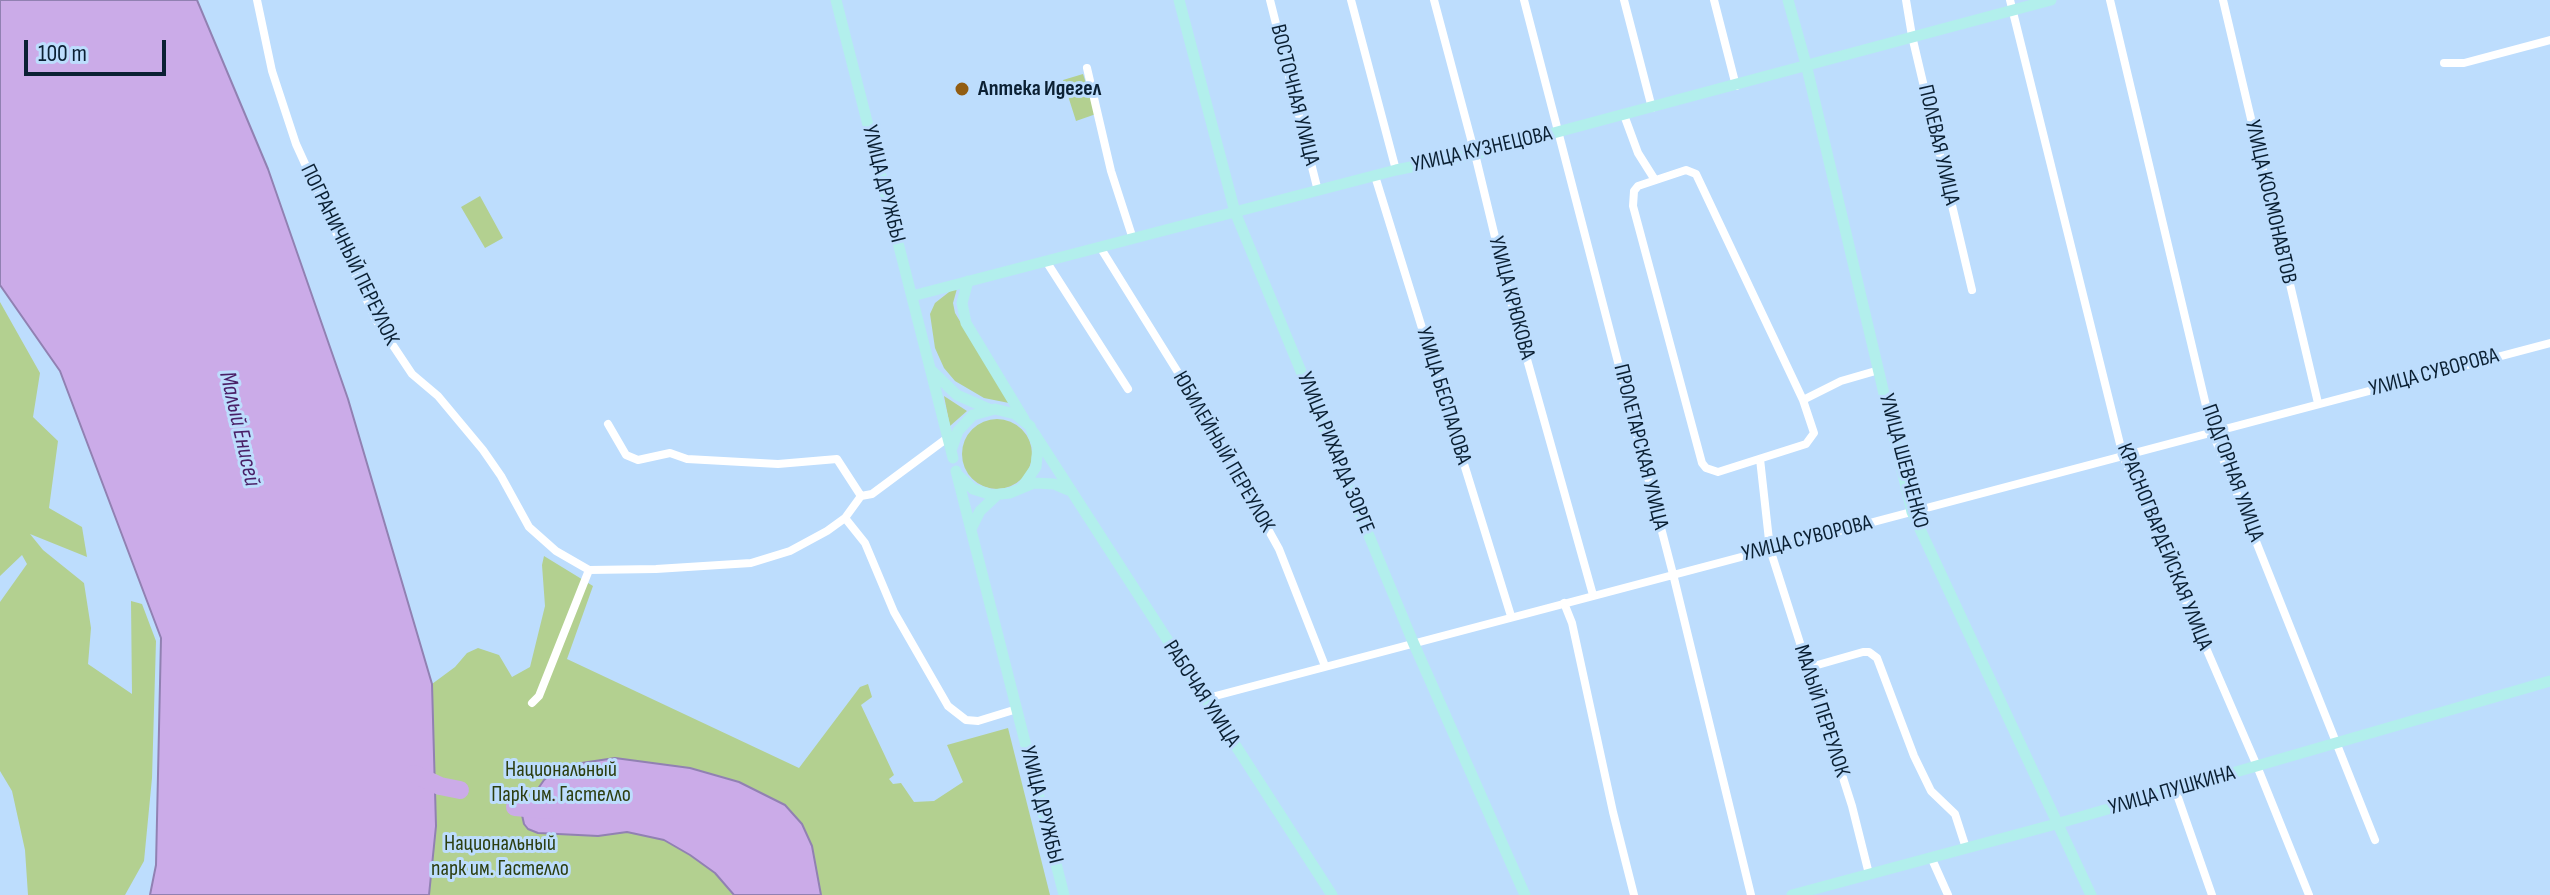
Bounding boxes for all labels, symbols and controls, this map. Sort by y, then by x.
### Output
street label: ВОСТОЧНАЯ УЛИЦА [1264,22,1324,168]
scale bar [28,24,170,74]
text: 100 m [38,39,87,68]
place label: Аптека Идегел [978,76,1101,102]
marker: Аптека Идегел [953,80,971,98]
street label: ПОЛЕВАЯ УЛИЦА [1911,82,1965,208]
street label: УЛИЦА КОСМОНАВТОВ [2238,117,2302,287]
street label: УЛИЦА КУЗНЕЦОВА [1409,121,1555,179]
street label: УЛИЦА ДРУЖБЫ [856,122,910,246]
street label: ПОГРАНИЧНЫЙ ПЕРЕУЛОК [294,160,404,350]
street label: УЛИЦА КРЮКОВА [1482,234,1540,362]
street label: УЛИЦА БЕСПАЛОВА [1410,324,1476,468]
street label: УЛИЦА СУВОРОВА [2366,343,2502,403]
street label: ПРОЛЕТАРСКАЯ УЛИЦА [1607,362,1673,532]
street label: ЮБИЛЕЙНЫЙ ПЕРЕУЛОК [1166,367,1280,537]
street label: УЛИЦА РИХАРДА ЗОРГЕ [1291,368,1379,538]
water label: Малый Енисей [212,369,266,489]
street label: УЛИЦА ШЕВЧЕНКО [1872,391,1934,531]
street label: ПОДГОРНАЯ УЛИЦА [2195,401,2269,545]
street label: КРАСНОГВАРДЕЙСКАЯ УЛИЦА [2110,440,2218,654]
street label: УЛИЦА СУВОРОВА [1739,510,1875,568]
street label: РАБОЧАЯ УЛИЦА [1157,636,1245,752]
street label: МАЛЫЙ ПЕРЕУЛОК [1787,642,1855,780]
street label: УЛИЦА ДРУЖБЫ [1014,743,1068,867]
park label: Национальный Парк им. Гастелло [491,757,631,808]
street label: УЛИЦА ПУШКИНА [2106,760,2238,822]
park label: Национальный парк им. Гастелло [431,831,569,882]

